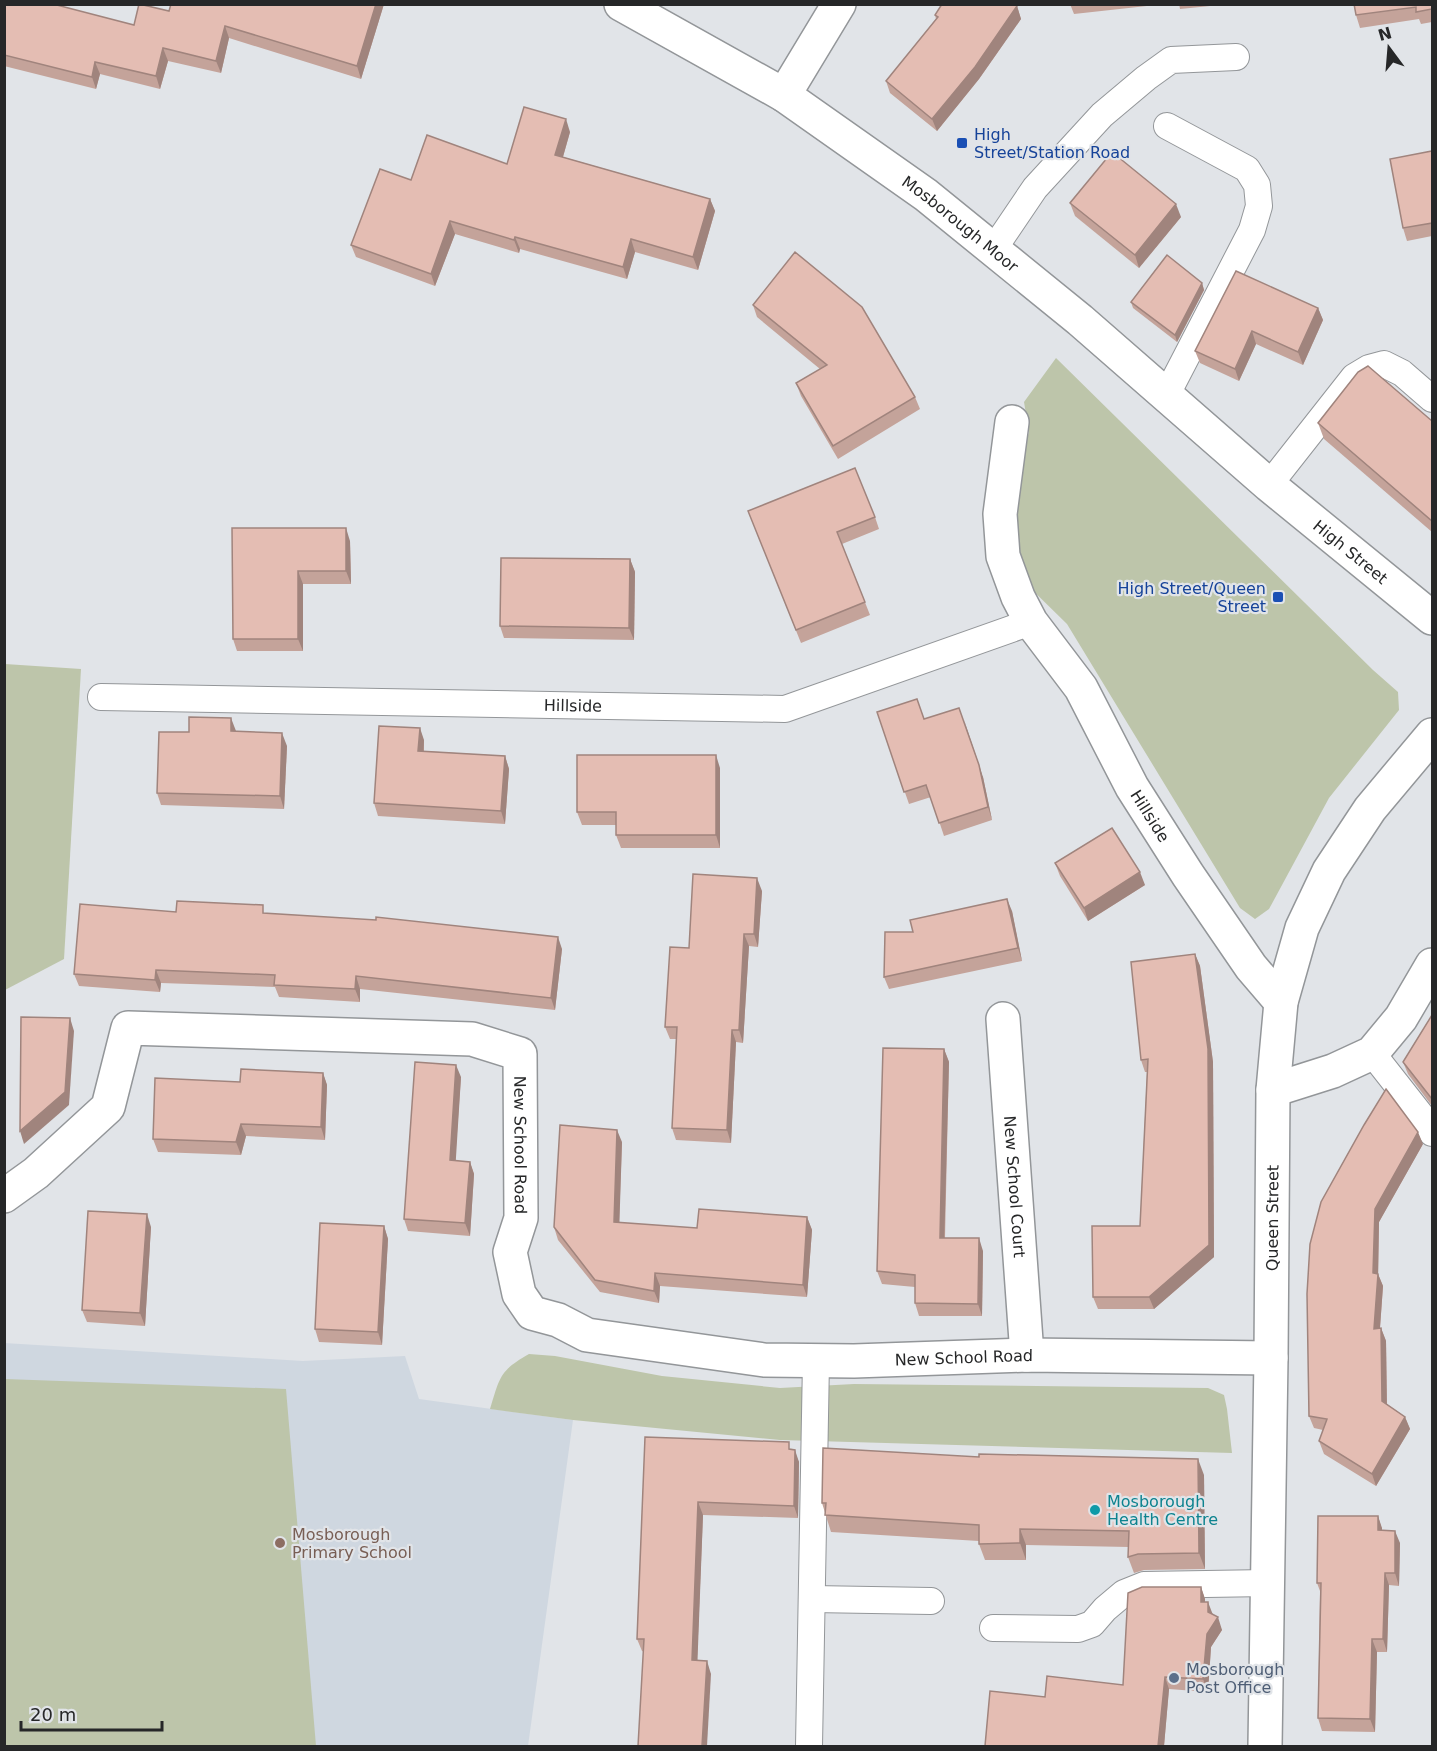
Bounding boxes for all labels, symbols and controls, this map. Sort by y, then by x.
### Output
north arrow [1359,18,1419,78]
text: N [1376,23,1394,45]
place label: High Street/Station Road [974,125,1130,162]
marker: High Street/Station Road [955,136,969,150]
street label: Mosborough Moor [898,172,1023,276]
street label: High Street [1310,516,1392,588]
place label: High Street/Queen Street [1118,579,1266,616]
marker: High Street/Queen Street [1271,590,1285,604]
street label: Hillside [544,695,602,715]
street label: Hillside [1127,786,1174,845]
street label: New School Road [511,1076,530,1214]
street label: New School Court [1000,1115,1030,1258]
street label: Queen Street [1262,1165,1282,1271]
street label: New School Road [894,1345,1033,1369]
place label: Mosborough Health Centre [1107,1492,1218,1529]
marker: Mosborough Health Centre [1088,1503,1102,1517]
place label: Mosborough Primary School [292,1525,412,1562]
marker: Mosborough Primary School [273,1536,287,1550]
place label: Mosborough Post Office [1186,1660,1284,1697]
marker: Mosborough Post Office [1167,1671,1181,1685]
scale bar [21,1694,162,1732]
text: 20 m [30,1704,76,1725]

